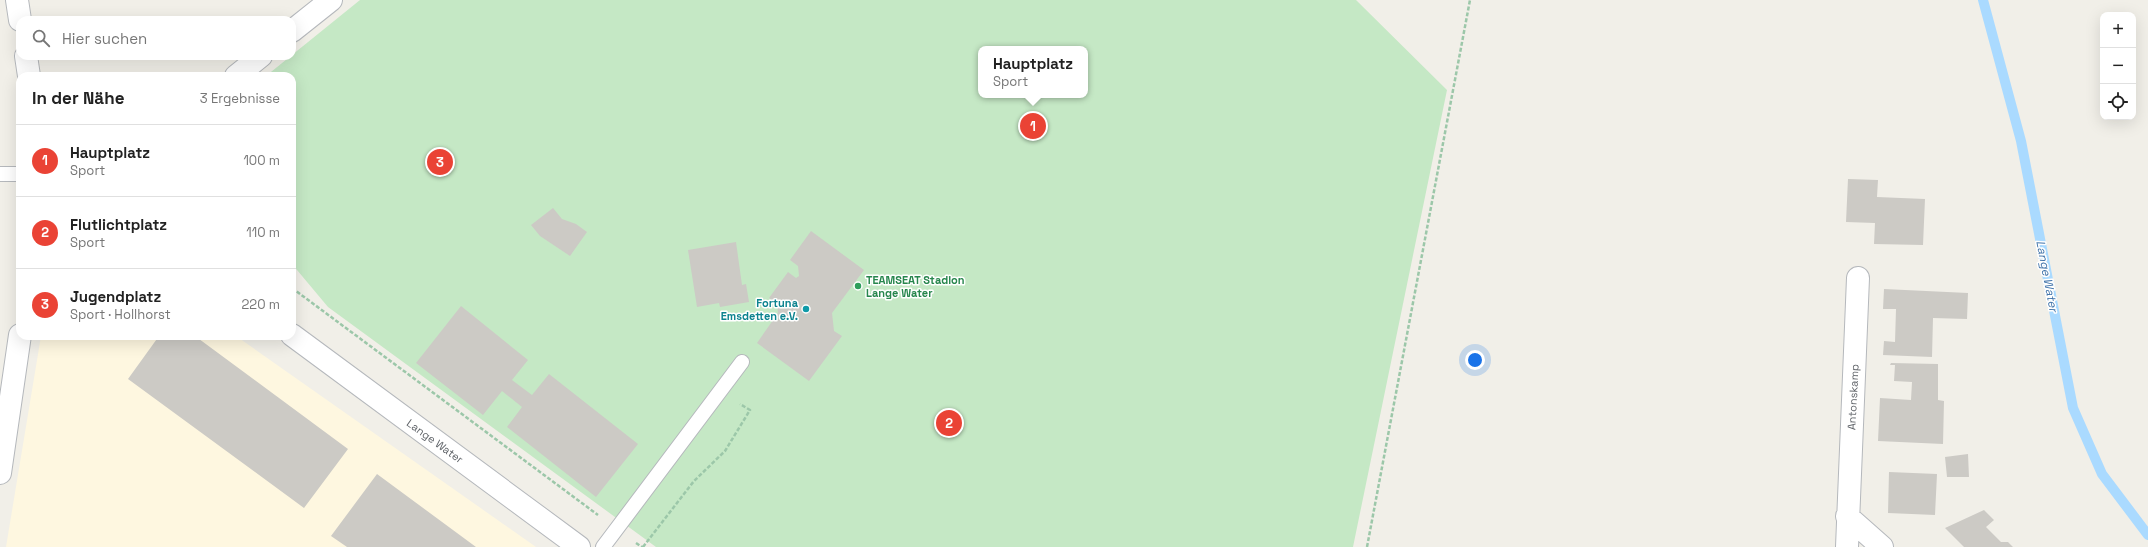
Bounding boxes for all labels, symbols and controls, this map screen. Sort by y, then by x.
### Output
map controls [2100,12,2136,120]
button: + [2100,12,2136,48]
search box [16,16,296,60]
icon: search [30,27,52,49]
text: Hier suchen [62,29,147,48]
popup [978,46,1088,98]
button: − [2100,48,2136,84]
text: Hauptplatz [993,54,1073,73]
text: Sport [993,73,1028,90]
button: locate [2100,84,2136,120]
text: In der Nähe [32,87,124,109]
text: 3 Ergebnisse [200,90,280,107]
pin: 1 [1020,111,1046,141]
text: Hauptplatz [70,143,150,162]
pin: 3 [427,147,453,177]
text: 1 [42,152,48,169]
text: 100 m [243,152,280,169]
text: Sport [70,162,105,179]
text: Flutlichtplatz [70,215,167,234]
text: 2 [41,224,49,241]
text: 110 m [246,224,280,241]
text: Sport [70,234,105,251]
water label: Lange Water [2032,239,2062,315]
place label: TEAMSEAT Stadion Lange Water [866,273,965,300]
marker: TEAMSEAT Stadion Lange Water [853,281,863,291]
text: Jugendplatz [70,287,161,306]
text: 3 [41,296,49,313]
text: 220 m [241,296,280,313]
place label: Fortuna Emsdetten e.V. [721,296,799,323]
marker: Fortuna Emsdetten e.V. [801,304,811,314]
text: Sport · Hollhorst [70,306,171,323]
your location [1465,350,1485,370]
street label: Antonskamp [1844,363,1862,431]
pin: 2 [936,408,962,438]
street label: Lange Water [404,416,466,466]

